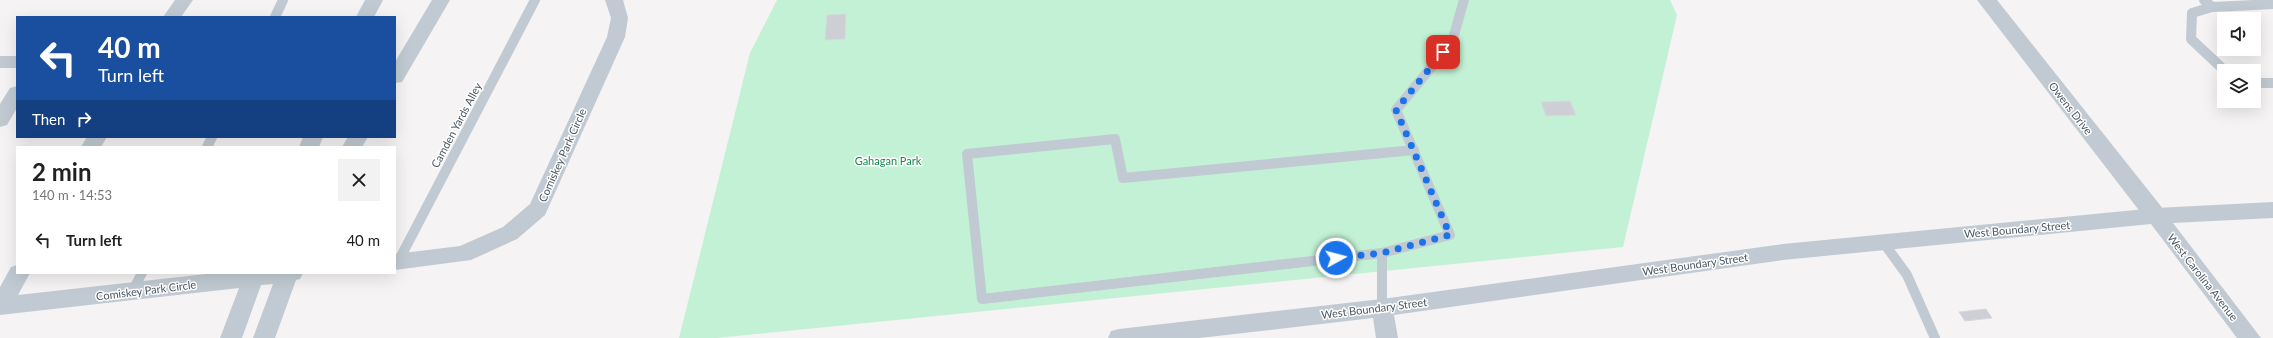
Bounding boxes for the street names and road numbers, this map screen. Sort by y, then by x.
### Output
street label: Owens Drive [2046,79,2096,137]
street label: Camden Yards Alley [428,80,484,170]
street label: Comiskey Park Circle [536,106,589,204]
street label: West Boundary Street [1963,218,2071,240]
street label: West Carolina Avenue [2165,231,2241,323]
street label: West Boundary Street [1641,250,1749,278]
street label: Comiskey Park Circle [95,277,197,303]
street label: West Boundary Street [1320,295,1428,321]

